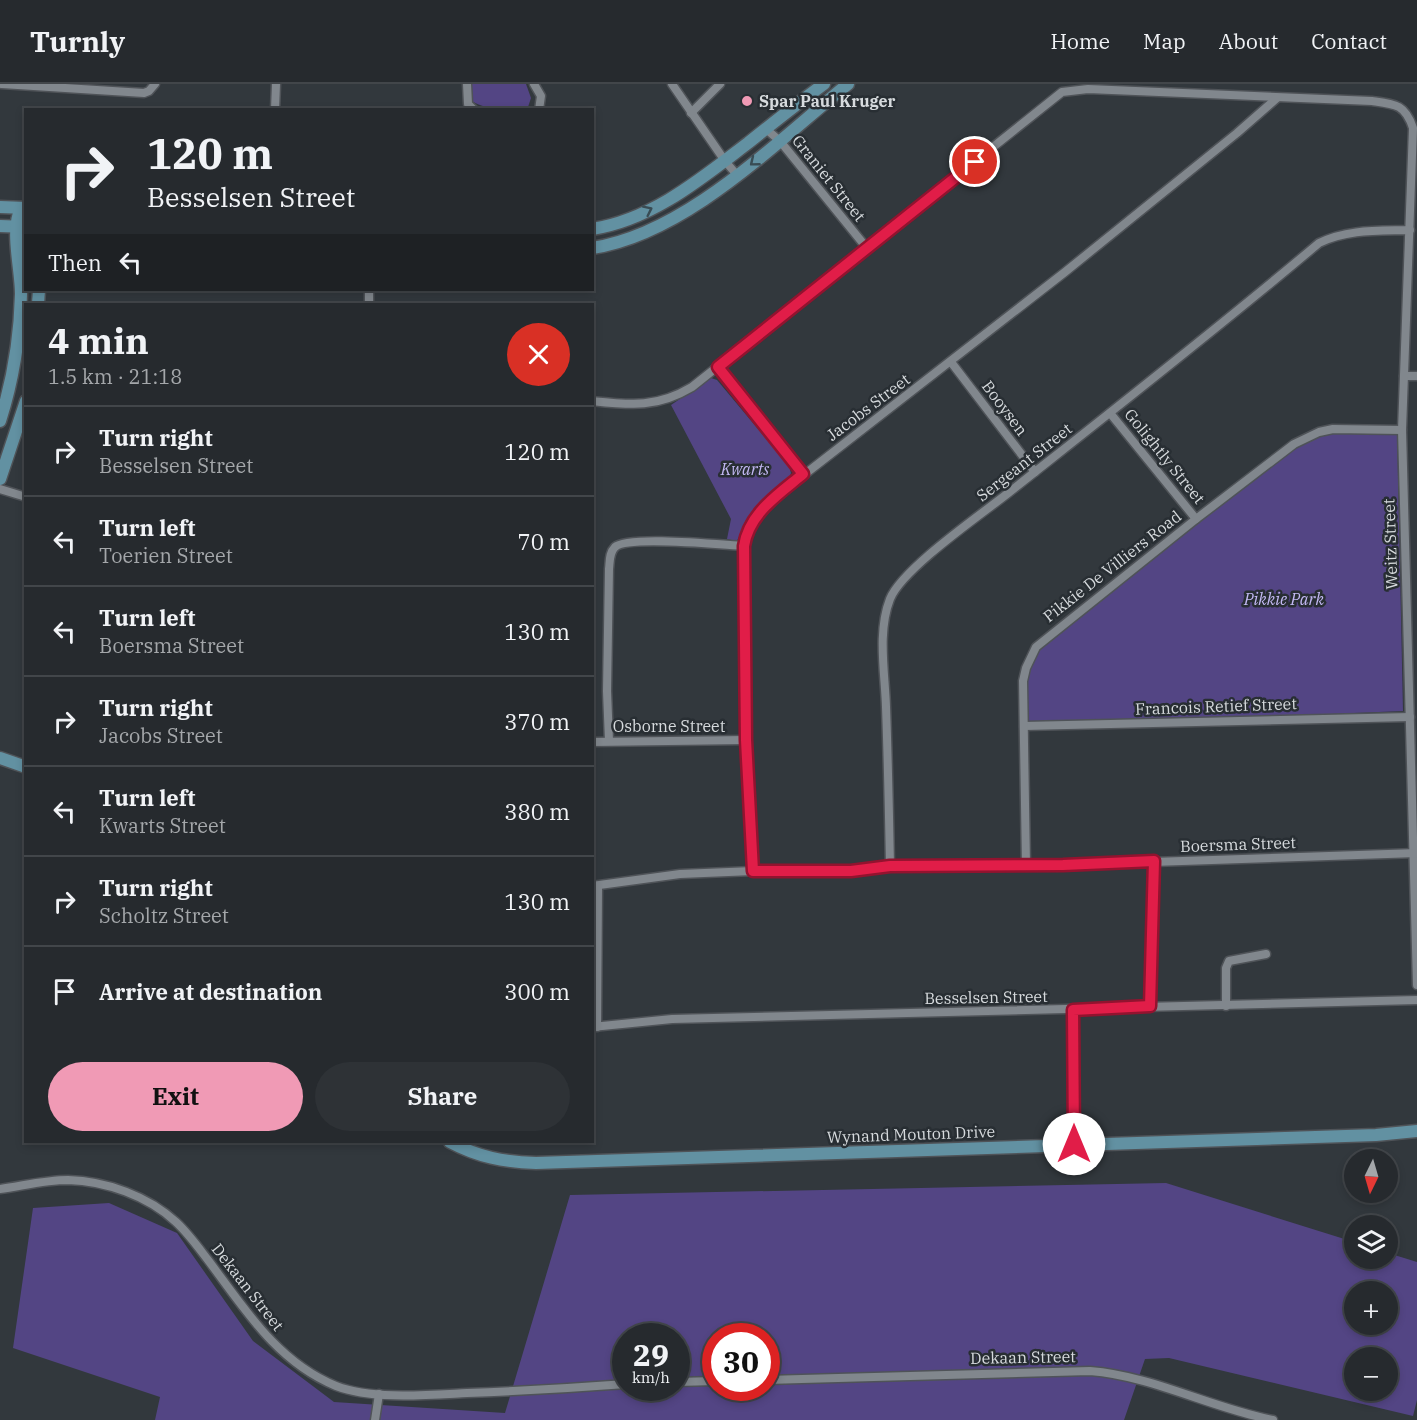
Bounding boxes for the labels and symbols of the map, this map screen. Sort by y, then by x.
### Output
place label: Spar Paul Kruger [759,91,896,111]
marker: Spar Paul Kruger [740,94,754,108]
street label: Graniet Street [788,131,870,226]
pin [949,136,1000,187]
one-way arrow [750,154,761,165]
one-way arrow [641,206,652,218]
street label: Jacobs Street [822,369,914,445]
street label: Booysen [978,376,1032,440]
street label: Golightly Street [1120,404,1210,508]
street label: Sergeant Street [972,418,1076,505]
park label: Kwarts [720,459,769,479]
street label: Weitz Street [1378,498,1402,590]
street label: Pikkie De Villiers Road [1039,506,1185,626]
park label: Pikkie Park [1243,589,1324,609]
street label: Francois Retief Street [1135,693,1298,719]
street label: Osborne Street [613,716,726,736]
street label: Boersma Street [1180,832,1297,856]
street label: Besselsen Street [924,986,1048,1008]
position arrow [1042,1112,1106,1176]
street label: Wynand Mouton Drive [826,1121,996,1147]
north arrow [1344,1149,1398,1203]
street label: Dekaan Street [208,1239,289,1335]
speed limit sign: 30 [702,1323,780,1401]
street label: Dekaan Street [970,1346,1076,1368]

